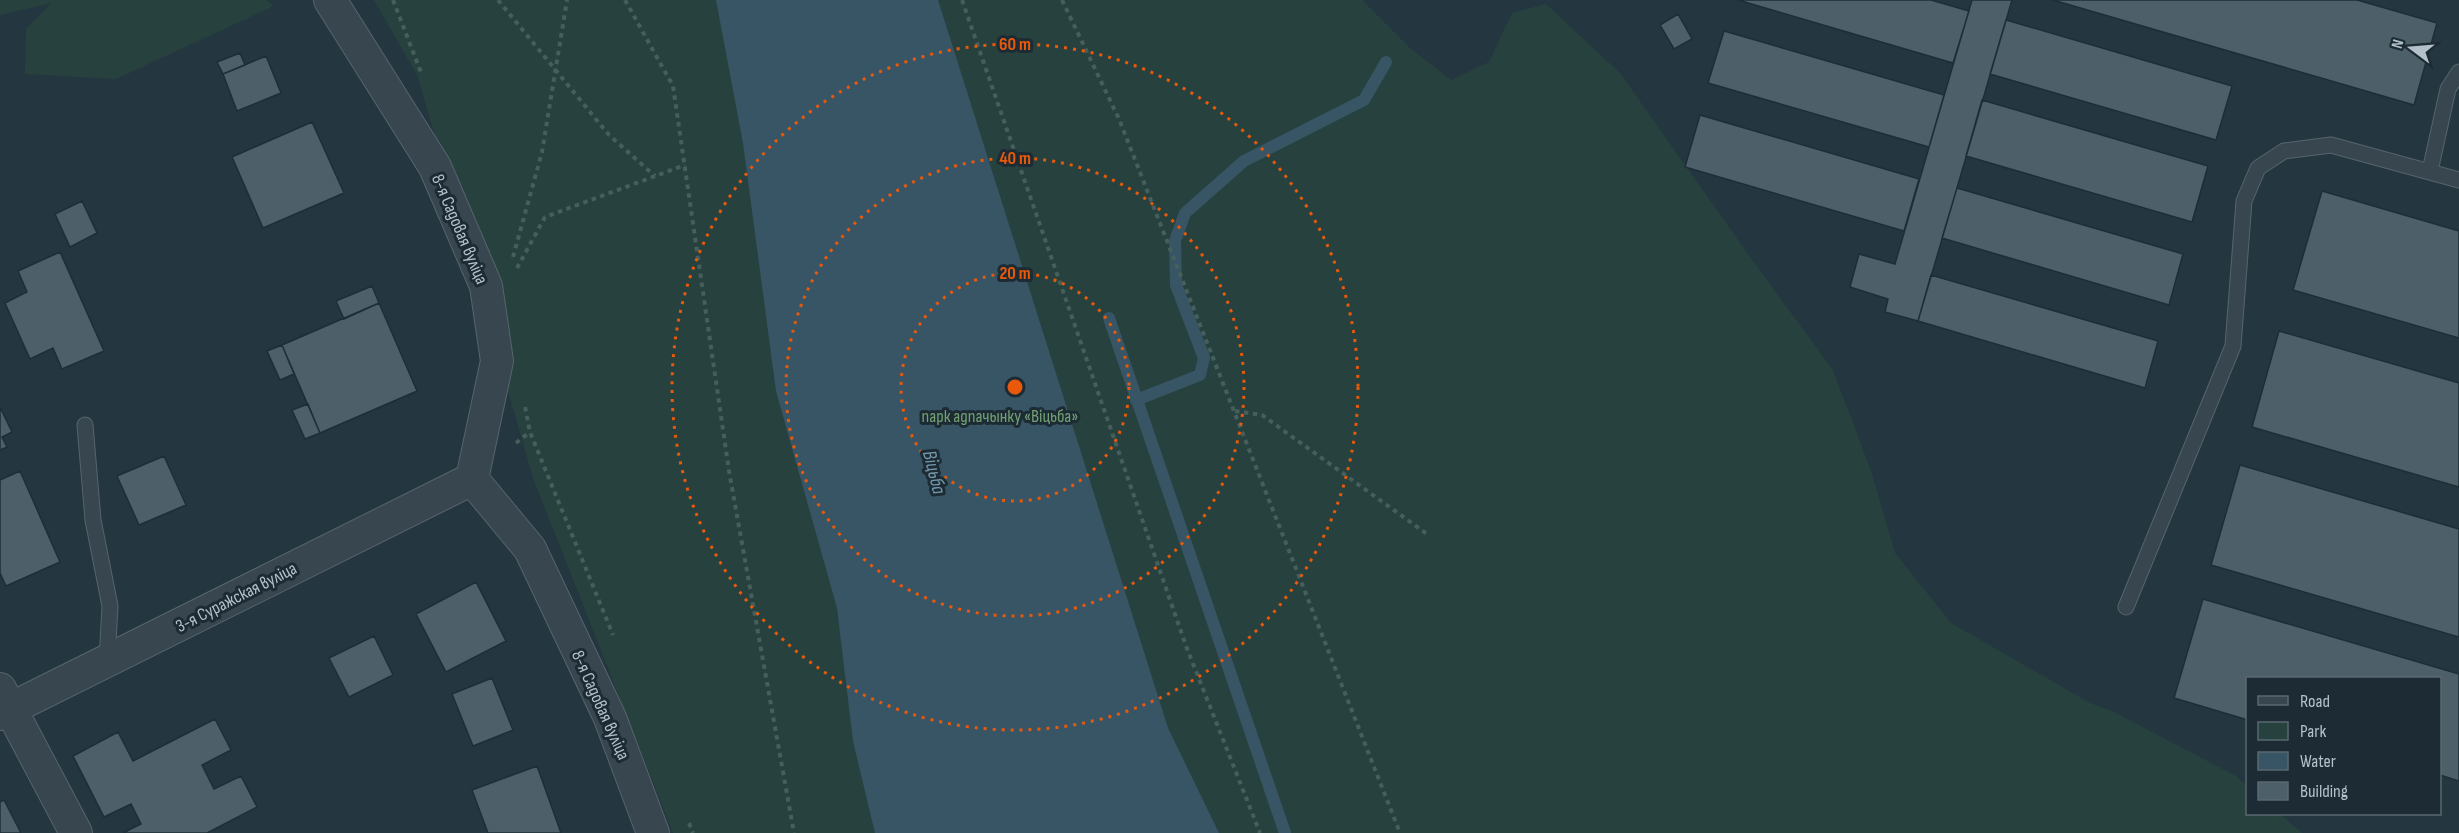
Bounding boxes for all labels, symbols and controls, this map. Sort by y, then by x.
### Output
north arrow [2381,18,2441,78]
text: 60 m [999,34,1031,55]
text: N [2388,38,2408,51]
text: 40 m [999,148,1031,169]
street label: 8-я Садовая вуліца [427,171,492,287]
text: 20 m [999,263,1031,284]
centre of rings [1005,377,1025,397]
park label: парк адпачынку «Віцьба» [922,406,1078,427]
water label: Віцьба [917,448,951,497]
street label: 3-я Суражская вуліца [172,558,300,637]
street label: 8-я Садовая вуліца [567,647,634,763]
legend [2246,677,2441,815]
text: Road [2300,691,2330,712]
text: Park [2300,721,2326,742]
text: Water [2300,751,2336,772]
text: Building [2300,781,2348,802]

